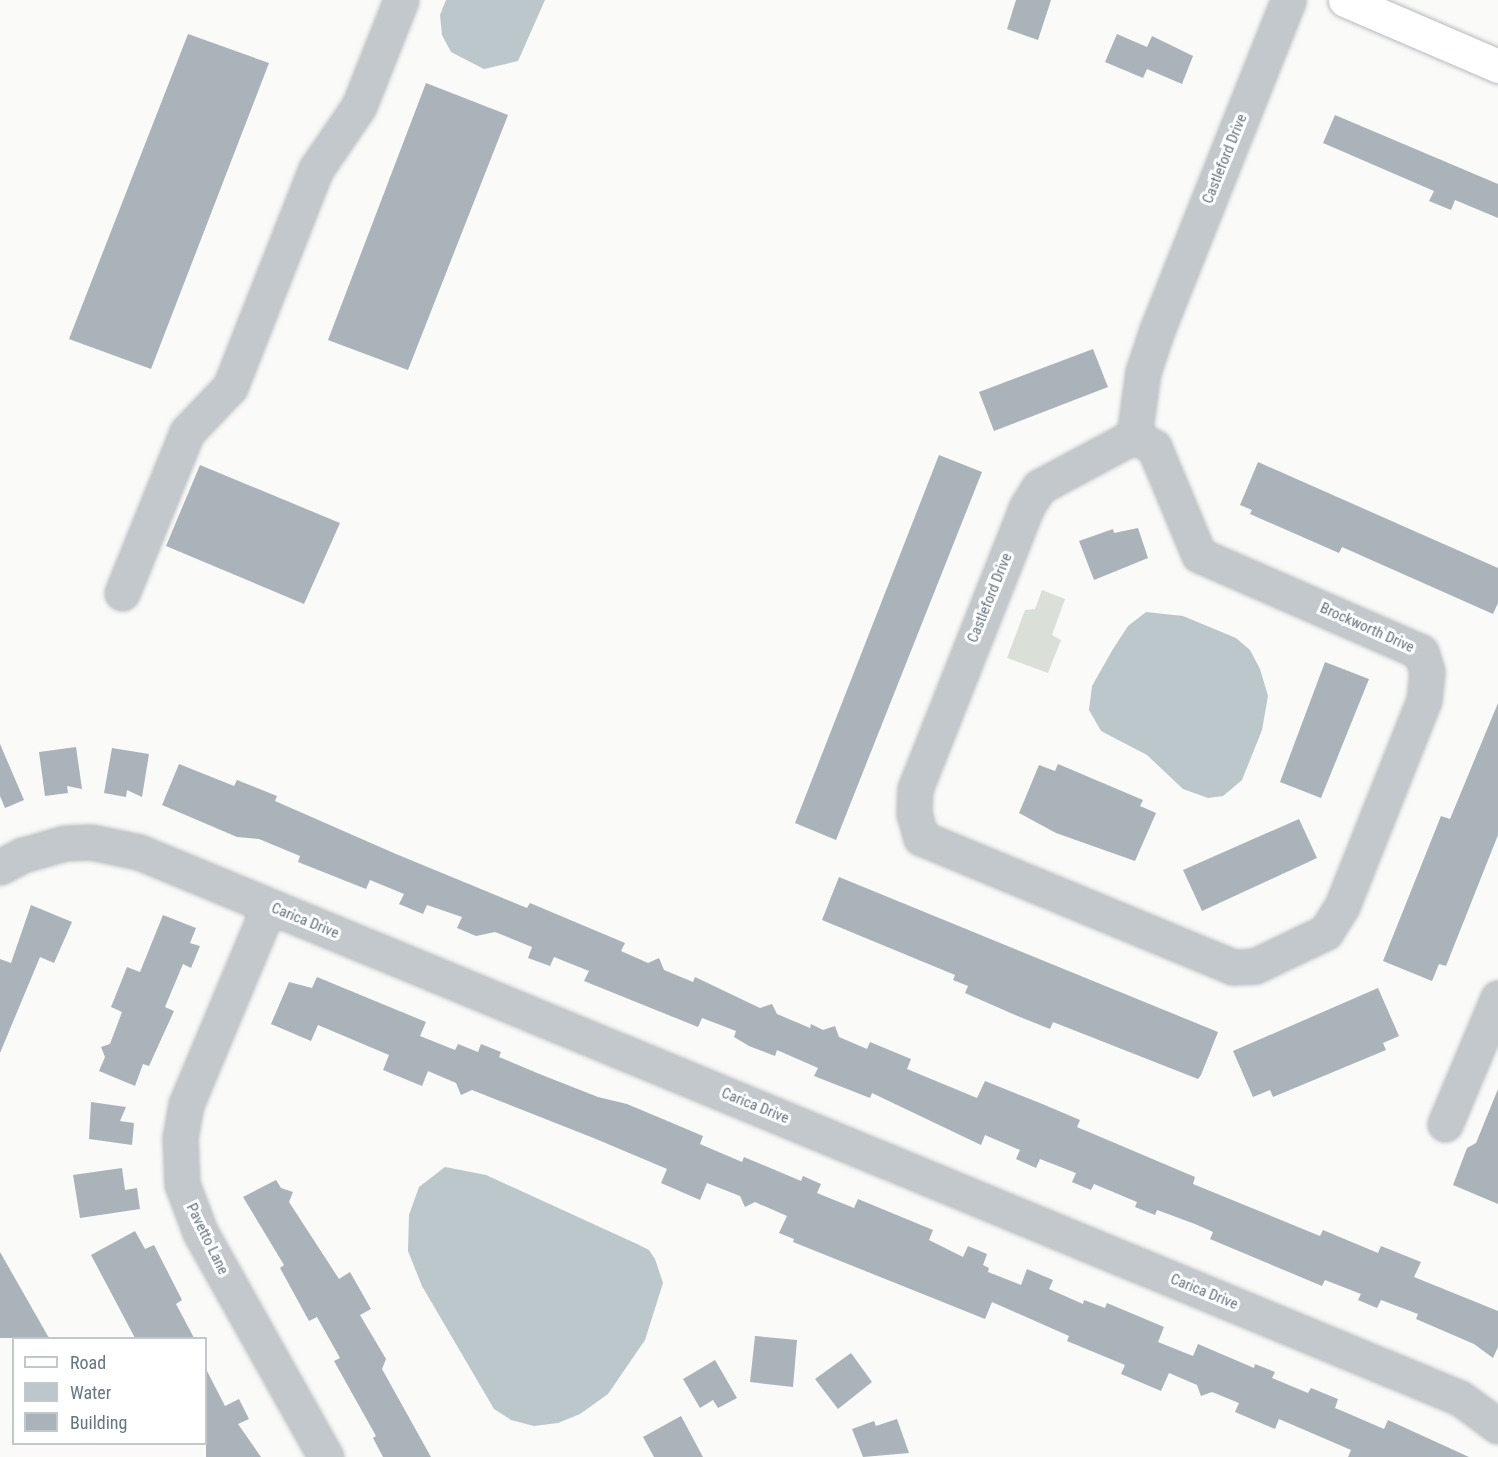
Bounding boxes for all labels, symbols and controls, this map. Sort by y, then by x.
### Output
street label: Castleford Drive [1199,112,1251,206]
street label: Castleford Drive [964,551,1016,645]
street label: Brockworth Drive [1317,599,1417,657]
street label: Carica Drive [269,899,341,943]
street label: Carica Drive [719,1084,791,1128]
street label: Pavetto Lane [182,1200,232,1278]
street label: Carica Drive [1168,1270,1240,1314]
legend [12,1337,207,1445]
text: Road [70,1352,106,1373]
text: Water [70,1382,111,1403]
text: Building [70,1412,127,1433]

